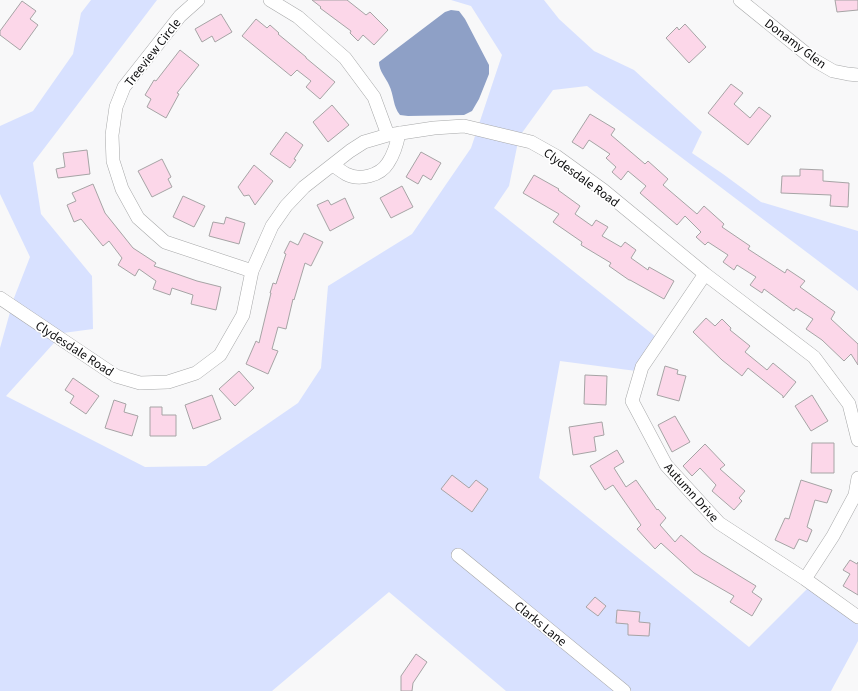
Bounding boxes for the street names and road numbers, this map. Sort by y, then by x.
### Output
street label: Treeview Circle [120,15,185,91]
street label: Donamy Glen [761,15,830,73]
street label: Clydesdale Road [540,144,623,212]
street label: Clydesdale Road [32,317,117,381]
street label: Autumn Drive [660,459,723,526]
street label: Clarks Lane [510,597,570,651]

